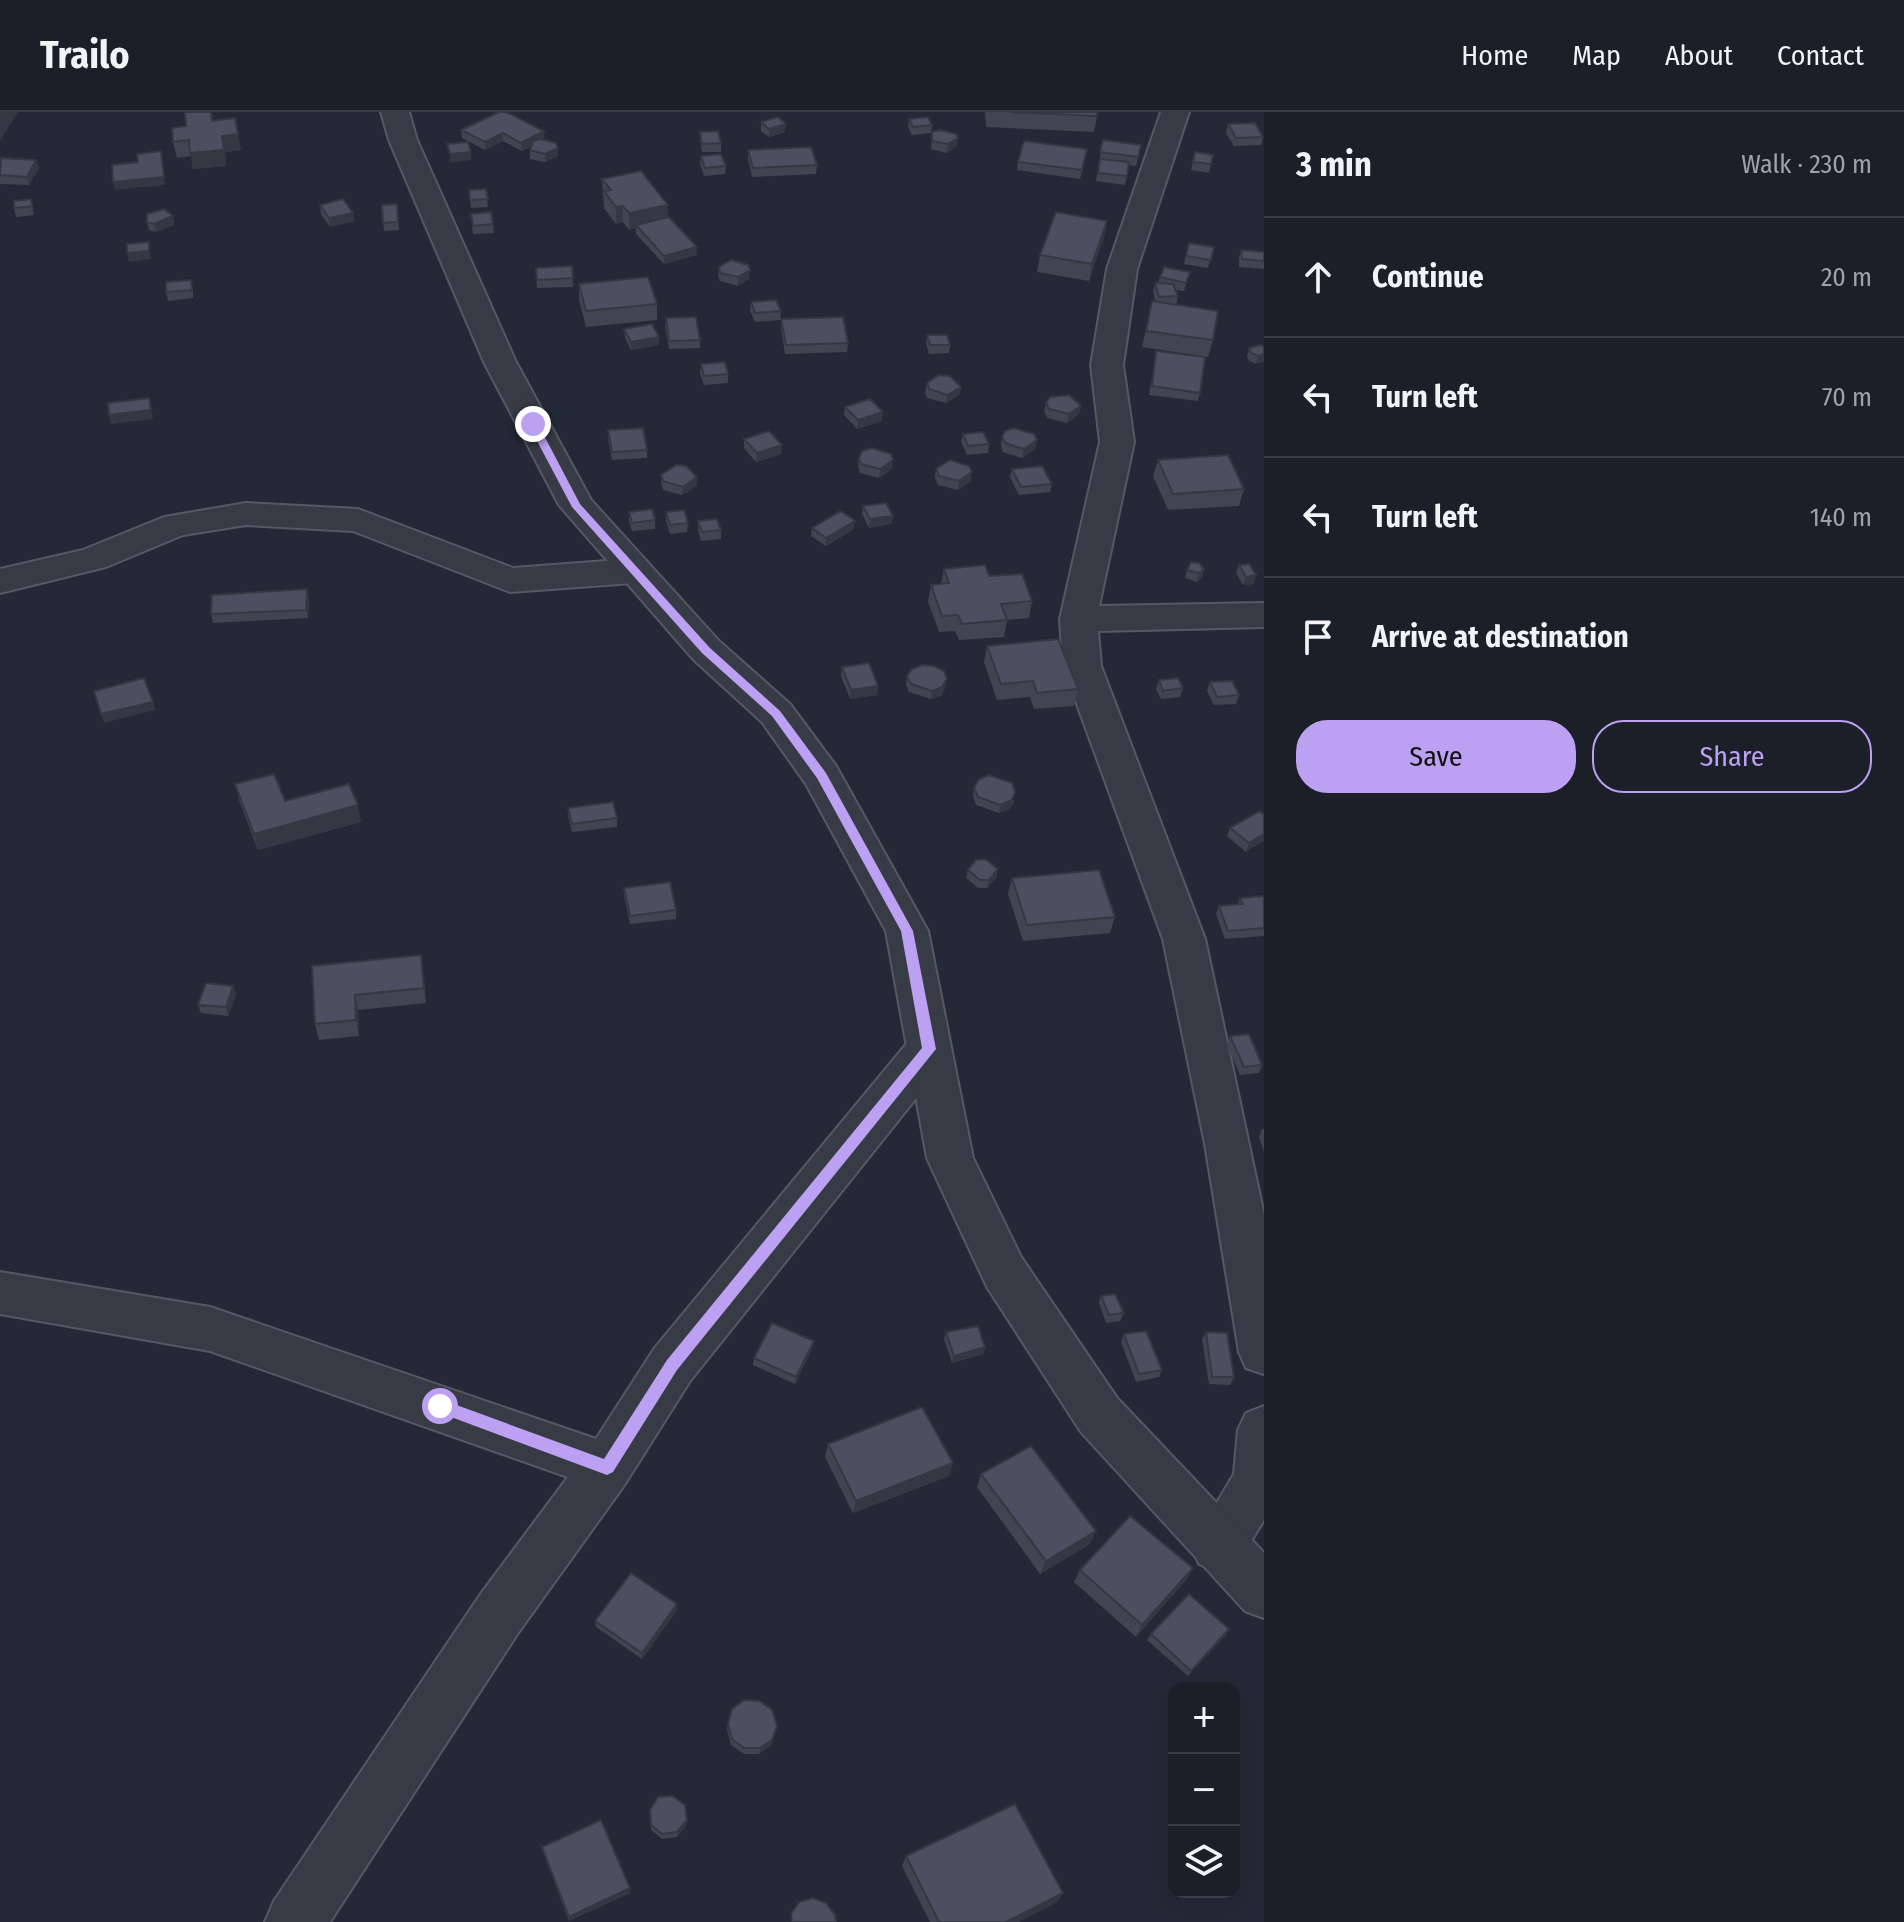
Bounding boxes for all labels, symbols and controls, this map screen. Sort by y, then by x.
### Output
text: Trailo [40,32,130,78]
text: Home [1461,39,1528,72]
text: Map [1572,39,1621,72]
text: About [1665,39,1733,72]
text: Contact [1777,39,1864,72]
text: 3 min [1296,144,1372,185]
text: Walk · 230 m [1741,149,1872,180]
icon: ahead [1296,255,1340,299]
text: Continue [1372,259,1484,295]
text: 20 m [1821,262,1872,293]
icon: left [1296,375,1340,419]
text: Turn left [1372,379,1478,415]
text: 70 m [1822,382,1872,413]
route end [515,406,551,442]
icon: left [1296,495,1340,539]
text: Turn left [1372,499,1478,535]
text: 140 m [1810,502,1872,533]
icon: arrive [1296,615,1340,659]
text: Arrive at destination [1372,619,1629,655]
button: Save [1296,720,1576,793]
button: Share [1592,720,1872,793]
route start [422,1388,458,1424]
map controls [1168,1682,1240,1898]
button: + [1168,1682,1240,1754]
button: − [1168,1754,1240,1826]
button: layers [1168,1826,1240,1898]

